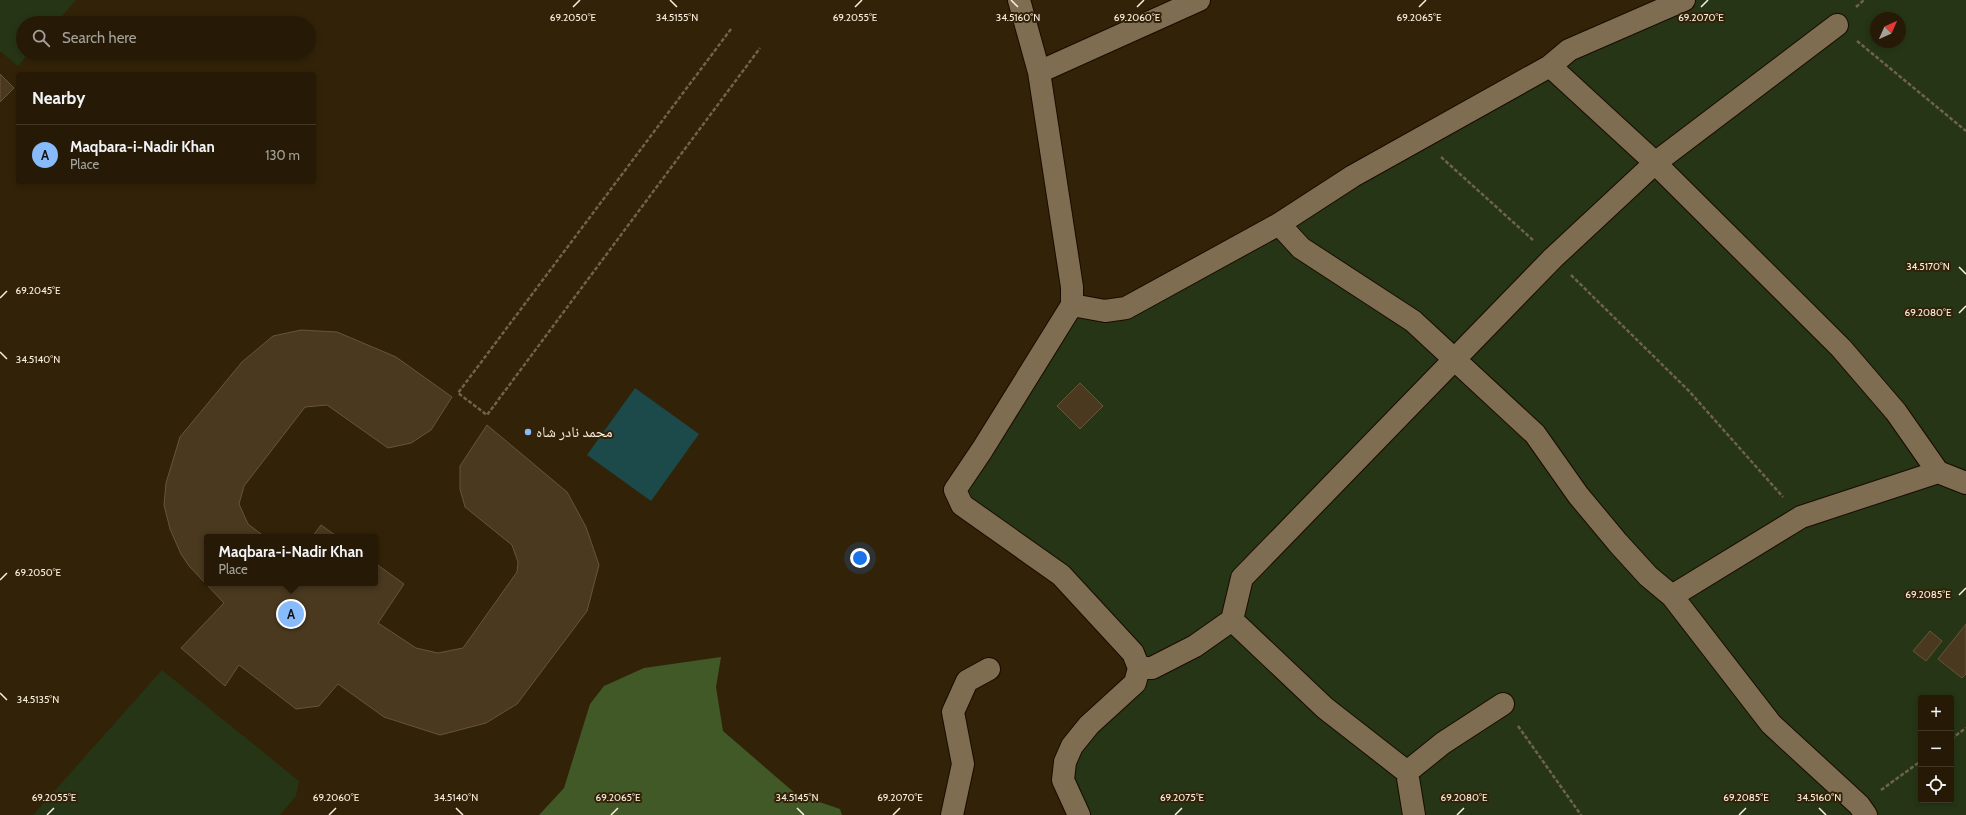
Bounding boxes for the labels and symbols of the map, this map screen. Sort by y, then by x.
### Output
text: 69.2050°E [550,11,597,24]
text: 34.5155°N [656,11,698,24]
text: 69.2055°E [833,11,878,24]
text: 34.5160°N [996,11,1040,24]
text: 69.2060°E [1114,11,1161,24]
text: 69.2065°E [1397,11,1442,24]
text: 69.2070°E [1678,11,1724,24]
north arrow [1870,12,1906,48]
text: 34.5170°N [1906,260,1950,273]
text: 69.2045°E [15,284,61,297]
text: 69.2080°E [1905,306,1952,319]
text: 34.5140°N [16,353,60,366]
place label: محمد نادر شاه [536,423,613,441]
marker: محمد نادر شاه [523,427,533,437]
your location [850,548,870,568]
text: 69.2050°E [15,566,62,579]
text: 69.2085°E [1905,588,1951,601]
pin: A [278,599,304,629]
text: 34.5135°N [17,693,59,706]
text: 69.2055°E [32,791,77,804]
text: 69.2060°E [313,791,360,804]
text: 34.5140°N [434,791,478,804]
text: 69.2065°E [596,791,641,804]
text: 34.5145°N [776,791,818,804]
text: 69.2070°E [877,791,923,804]
text: 69.2075°E [1160,791,1205,804]
text: 69.2080°E [1441,791,1488,804]
text: 69.2085°E [1723,791,1769,804]
text: 34.5160°N [1797,791,1841,804]

